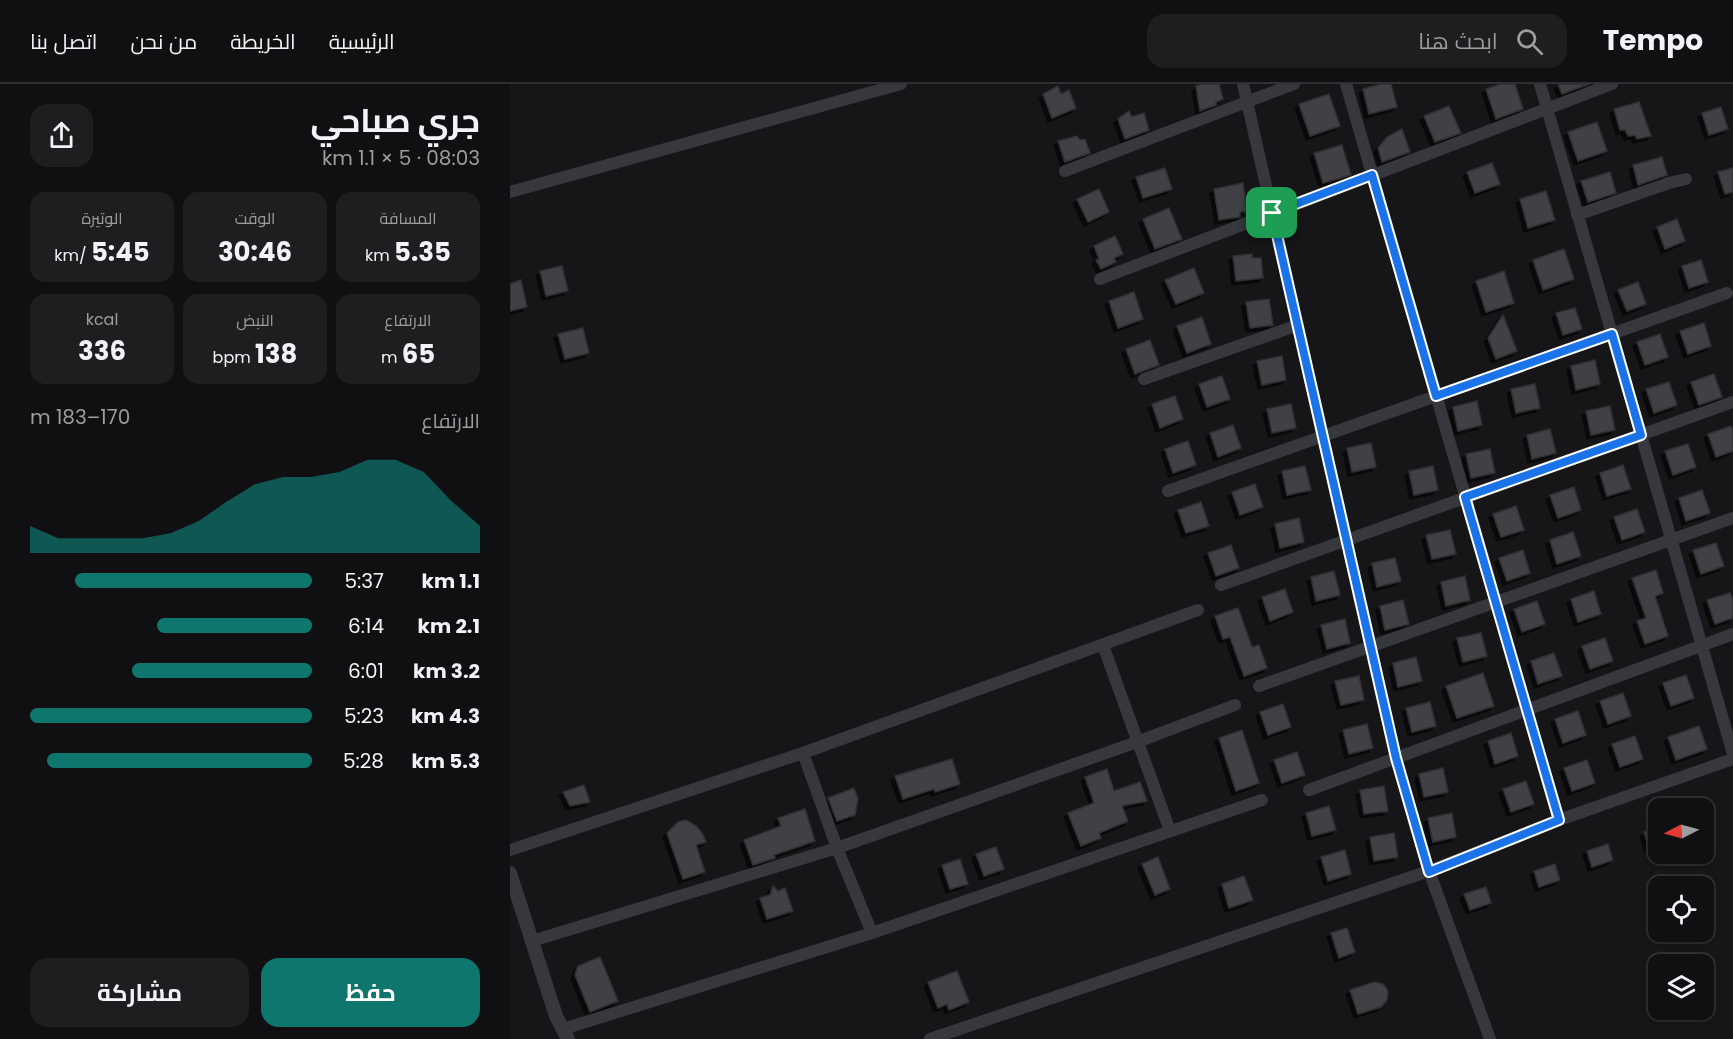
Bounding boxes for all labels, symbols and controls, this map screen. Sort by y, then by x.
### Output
search box [1147,14,1567,68]
text: Tempo [1603,21,1703,60]
icon: search [1513,25,1546,58]
text: ابحث هنا [1418,26,1498,57]
text: اتصل بنا [30,27,97,56]
text: من نحن [130,27,197,56]
text: الخريطة [230,27,296,56]
text: الرئيسية [329,27,395,56]
text: جري صباحي [310,97,480,144]
button: share [30,104,93,167]
text: 08:03 · 5 × 1.1 km [322,144,480,172]
pin [1246,187,1297,238]
icon: arrive [1255,196,1288,229]
text: الوتيرة [81,207,123,230]
text: الوقت [235,207,275,230]
text: المسافة [380,207,436,230]
text: 5:45 [91,234,150,270]
text: 30:46 [218,234,292,270]
text: 5.35 [394,234,451,270]
text: /km [54,244,91,267]
text: km [365,244,394,267]
text: kcal [86,308,118,331]
text: النبض [236,309,274,332]
text: الارتفاع [385,309,431,332]
text: 336 [78,333,126,369]
text: 138 [255,336,297,372]
text: 65 [402,336,435,372]
text: bpm [213,346,255,369]
text: m [381,346,402,369]
text: 170–183 m [30,403,130,431]
text: الارتفاع [421,407,480,435]
text: 5:37 [344,567,384,595]
text: 1.1 km [422,567,480,595]
text: 6:14 [348,612,384,640]
text: 2.1 km [418,612,480,640]
text: 6:01 [348,657,384,685]
text: 3.2 km [413,657,480,685]
text: 5:23 [344,702,384,730]
text: 4.3 km [411,702,480,730]
text: 5:28 [343,747,384,775]
text: 5.3 km [411,747,480,775]
north arrow [1648,798,1714,864]
map controls [1648,798,1714,1020]
button: locate [1648,876,1714,942]
button: layers [1648,954,1714,1020]
button: مشاركة [30,958,249,1027]
button: حفظ [261,958,480,1027]

